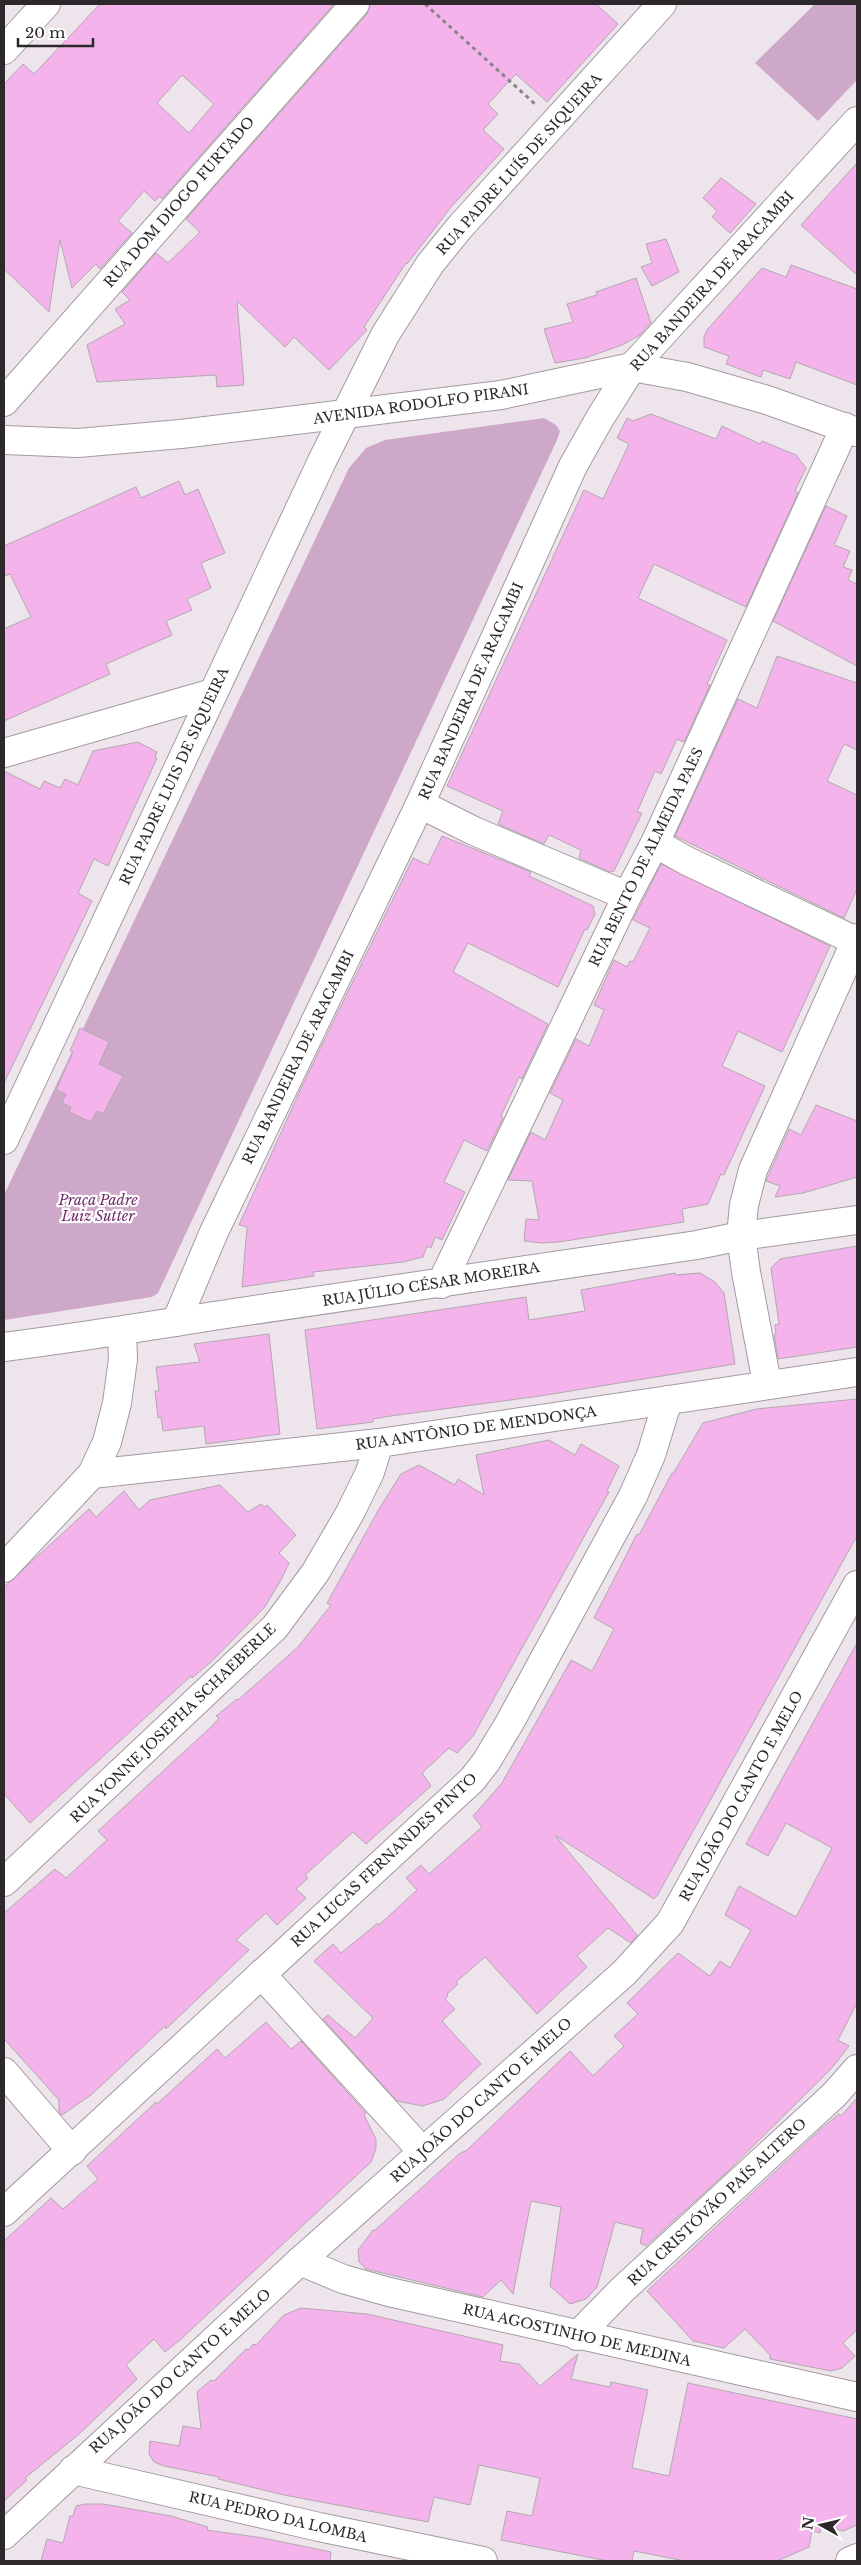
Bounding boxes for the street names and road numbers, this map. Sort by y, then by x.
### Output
street label: RUA PADRE LUÍS DE SIQUEIRA [433,69,606,259]
street label: RUA DOM DIOGO FURTADO [100,113,258,291]
street label: RUA BANDEIRA DE ARACAMBI [626,187,798,375]
street label: AVENIDA RODOLFO PIRANI [311,380,530,428]
street label: RUA BANDEIRA DE ARACAMBI [415,579,527,802]
street label: RUA PADRE LUIS DE SIQUEIRA [115,664,233,888]
street label: RUA BENTO DE ALMEIDA PAES [585,745,707,969]
street label: RUA BANDEIRA DE ARACAMBI [238,947,358,1167]
street label: RUA JÚLIO CÉSAR MOREIRA [321,1257,541,1310]
street label: RUA ANTÔNIO DE MENDONÇA [354,1401,598,1454]
street label: RUA YONNE JOSEPHA SCHAEBERLE [66,1620,280,1826]
street label: RUA JOÃO DO CANTO E MELO [675,1688,807,1904]
street label: RUA LUCAS FERNANDES PINTO [287,1769,481,1951]
street label: RUA JOÃO DO CANTO E MELO [387,2014,575,2186]
street label: RUA CRISTÓVÃO PAÍS ALTERO [624,2114,810,2290]
street label: RUA JOÃO DO CANTO E MELO [86,2285,274,2457]
street label: RUA AGOSTINHO DE MEDINA [461,2300,693,2370]
street label: RUA PEDRO DA LOMBA [187,2488,369,2546]

